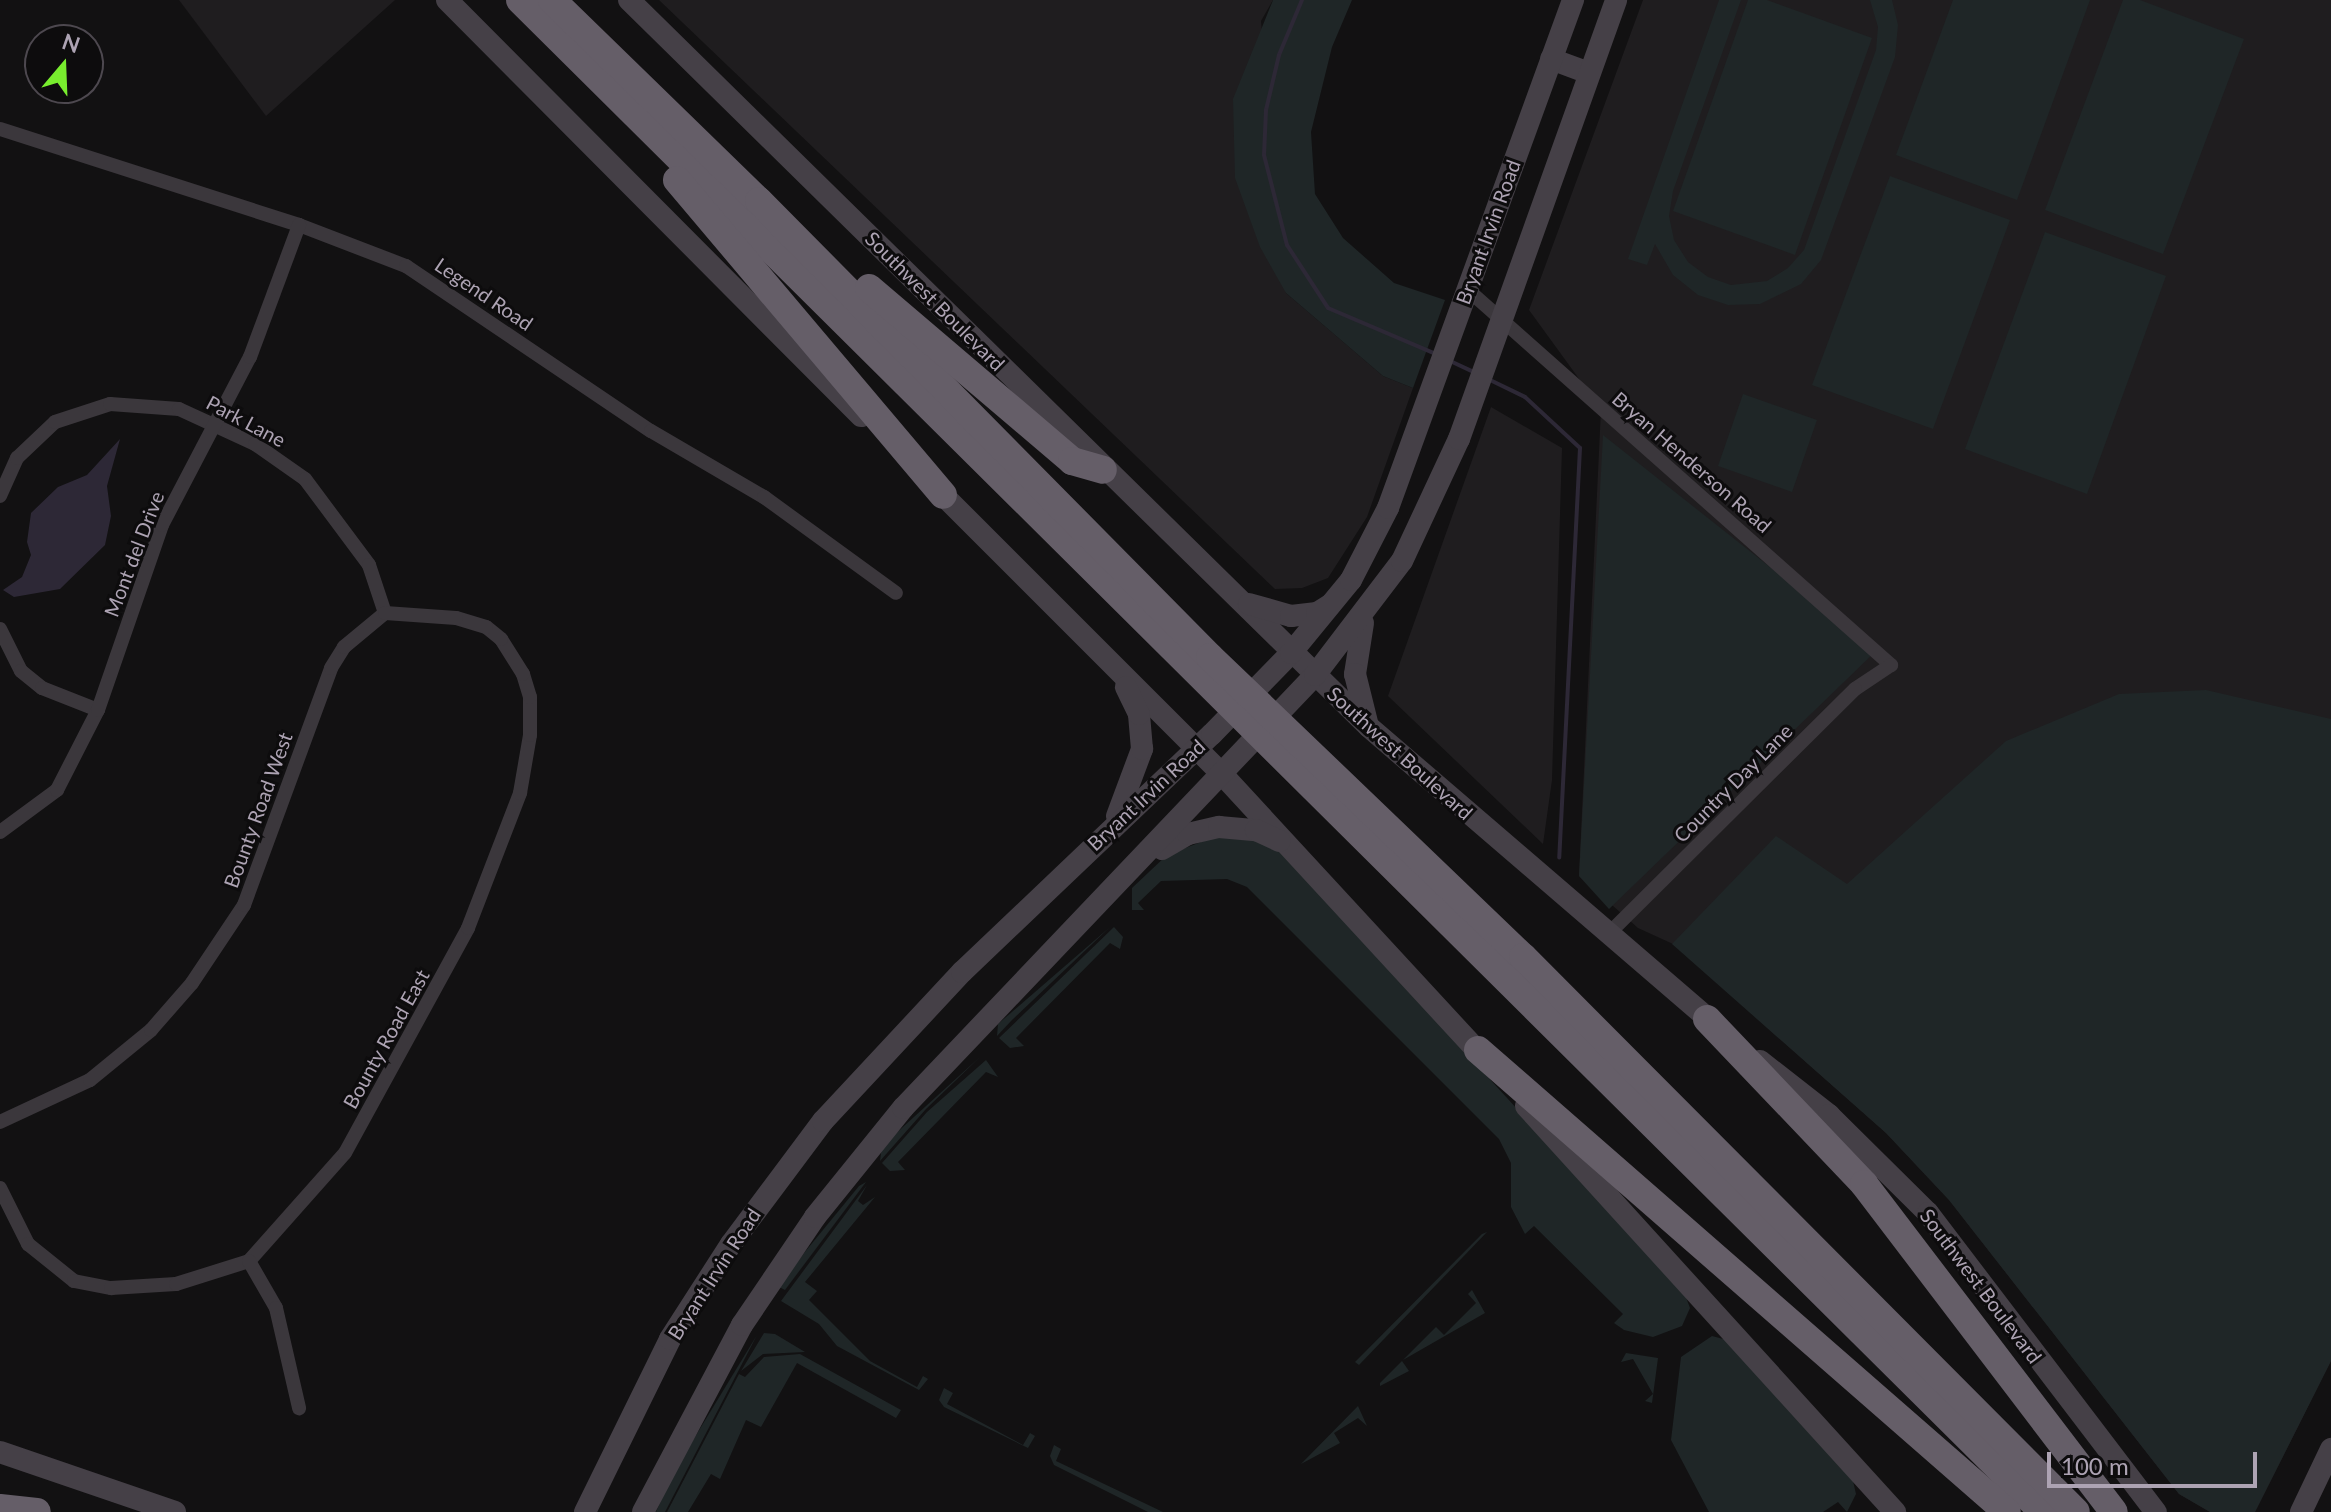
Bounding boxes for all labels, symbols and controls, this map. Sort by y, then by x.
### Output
north arrow [24,24,104,104]
text: N [59,27,84,58]
street label: Bryant Irvin Road [1451,157,1525,307]
street label: Southwest Boulevard [860,226,1010,376]
street label: Legend Road [431,253,537,335]
street label: Bryan Henderson Road [1608,386,1776,538]
street label: Park Lane [202,390,290,452]
street label: Mont del Drive [99,488,169,620]
street label: Southwest Boulevard [1322,681,1478,825]
street label: Country Day Lane [1668,718,1798,848]
street label: Bounty Road West [219,729,297,891]
street label: Bryant Irvin Road [1082,734,1210,856]
street label: Bounty Road East [338,965,434,1113]
street label: Bryant Irvin Road [663,1204,765,1344]
street label: Southwest Boulevard [1915,1204,2047,1368]
scale bar [2051,1436,2261,1486]
text: 100 m [2061,1451,2129,1480]

